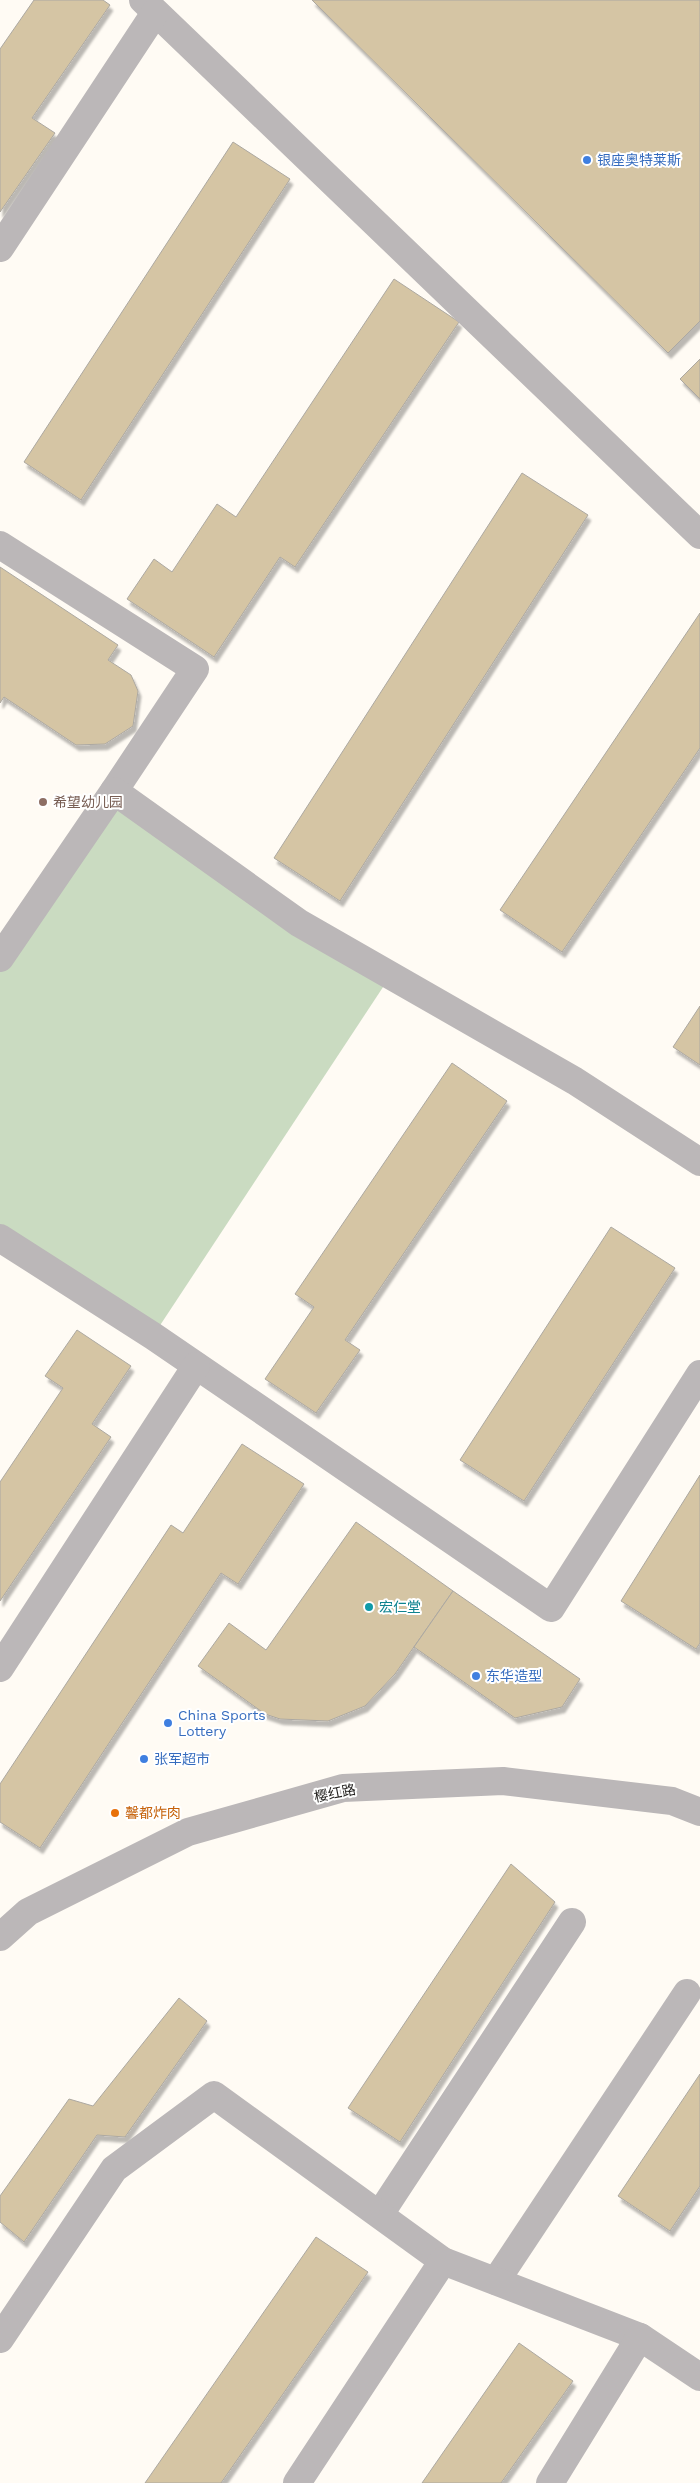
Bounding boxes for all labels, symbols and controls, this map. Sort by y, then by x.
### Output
place label: 银座奥特莱斯 [597,152,681,168]
marker: 银座奥特莱斯 [581,154,593,166]
place label: 希望幼儿园 [53,794,123,810]
marker: 希望幼儿园 [37,796,49,808]
place label: 宏仁堂 [379,1599,421,1615]
marker: 宏仁堂 [363,1601,375,1613]
place label: 东华造型 [486,1668,542,1684]
marker: 东华造型 [470,1670,482,1682]
place label: China Sports Lottery [178,1707,266,1739]
marker: China Sports Lottery [162,1717,174,1729]
place label: 张军超市 [154,1751,210,1767]
marker: 张军超市 [138,1753,150,1765]
street label: 樱红路 [313,1781,357,1805]
place label: 馨都炸肉 [125,1805,181,1821]
marker: 馨都炸肉 [109,1807,121,1819]

